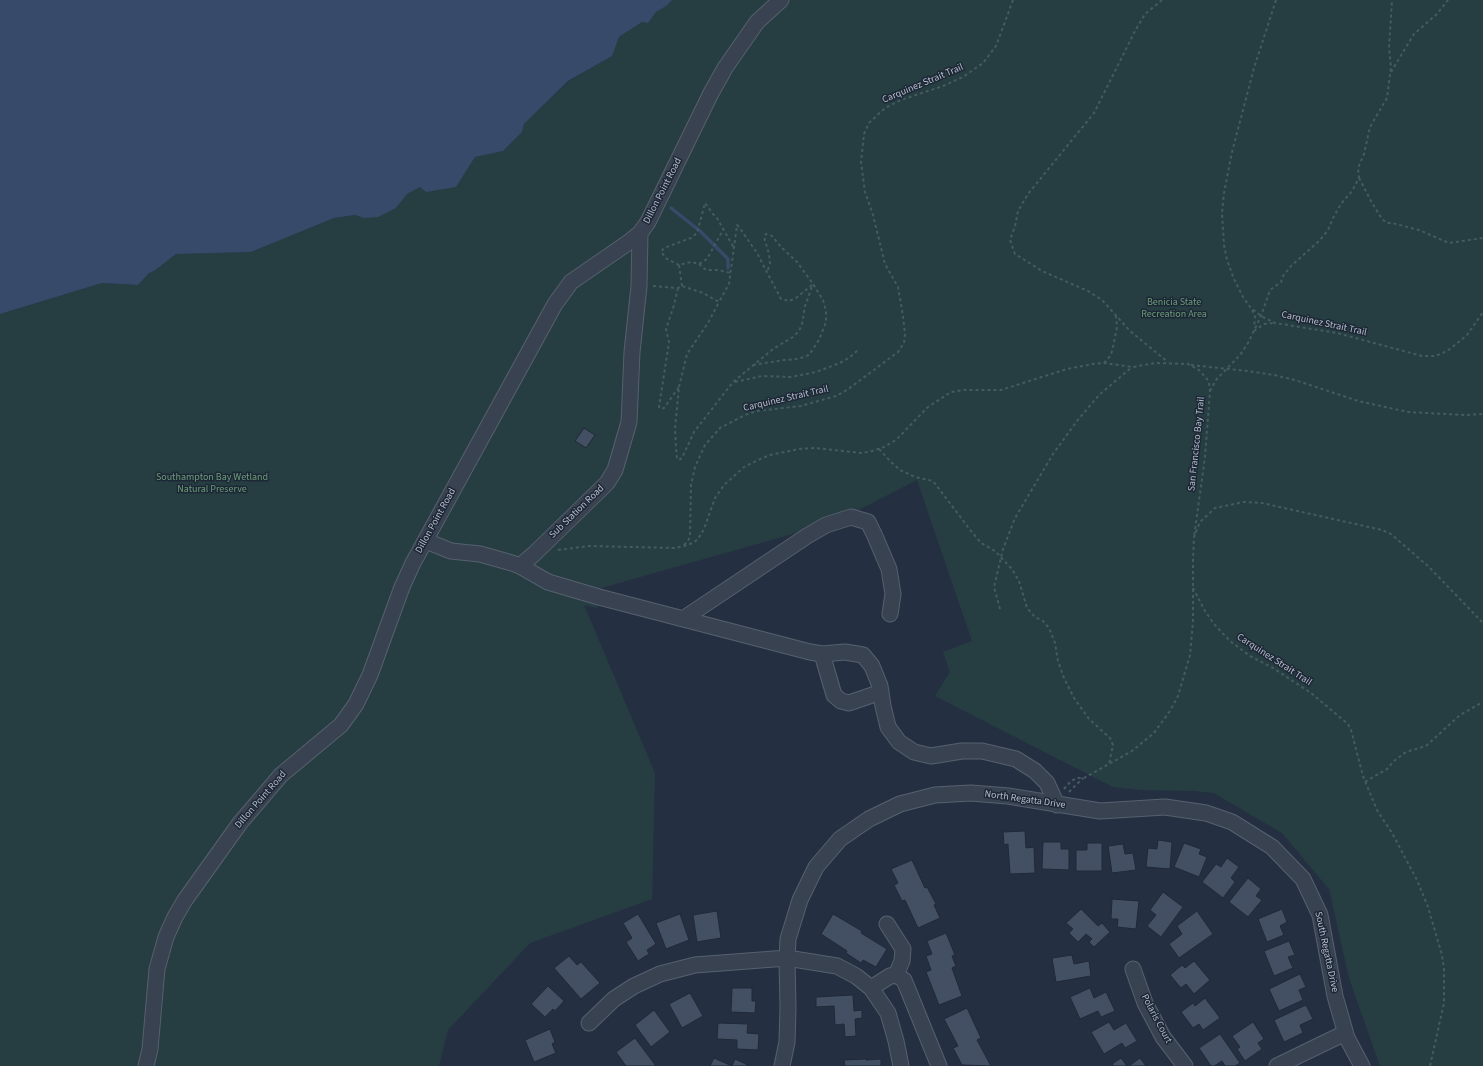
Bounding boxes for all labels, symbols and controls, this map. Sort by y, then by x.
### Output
street label: Carquinez Strait Trail [881,61,965,107]
street label: Dillon Point Road [641,156,685,226]
park label: Benicia State Recreation Area [1141,297,1207,320]
street label: Carquinez Strait Trail [1280,309,1368,339]
street label: Carquinez Strait Trail [742,383,830,415]
street label: San Francisco Bay Trail [1186,396,1208,492]
park label: Southampton Bay Wetland Natural Preserve [156,472,268,496]
street label: Sub Station Road [547,483,607,541]
street label: Dillon Point Road [413,487,459,555]
street label: Carquinez Strait Trail [1234,631,1314,689]
street label: Dillon Point Road [233,769,289,831]
street label: North Regatta Drive [984,788,1066,812]
street label: South Regatta Drive [1312,910,1340,994]
street label: Polaris Court [1138,992,1174,1046]

